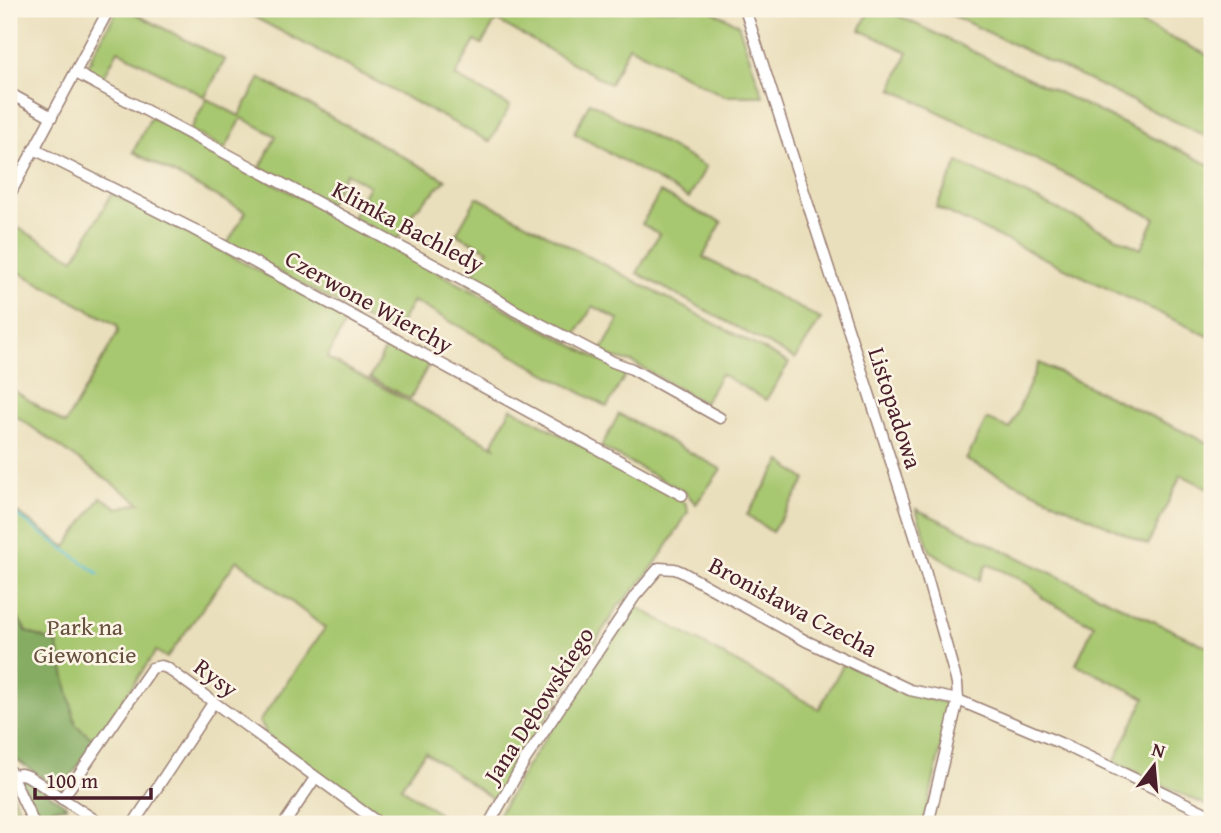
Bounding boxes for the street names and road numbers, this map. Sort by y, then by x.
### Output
street label: Klimka Bachledy [326,172,490,281]
street label: Czerwone Wierchy [279,241,460,362]
street label: Listopadowa [859,343,932,474]
street label: Bronisława Czecha [703,547,884,666]
street label: Jana Dębowskiego [473,620,602,792]
street label: Rysy [187,649,246,706]

